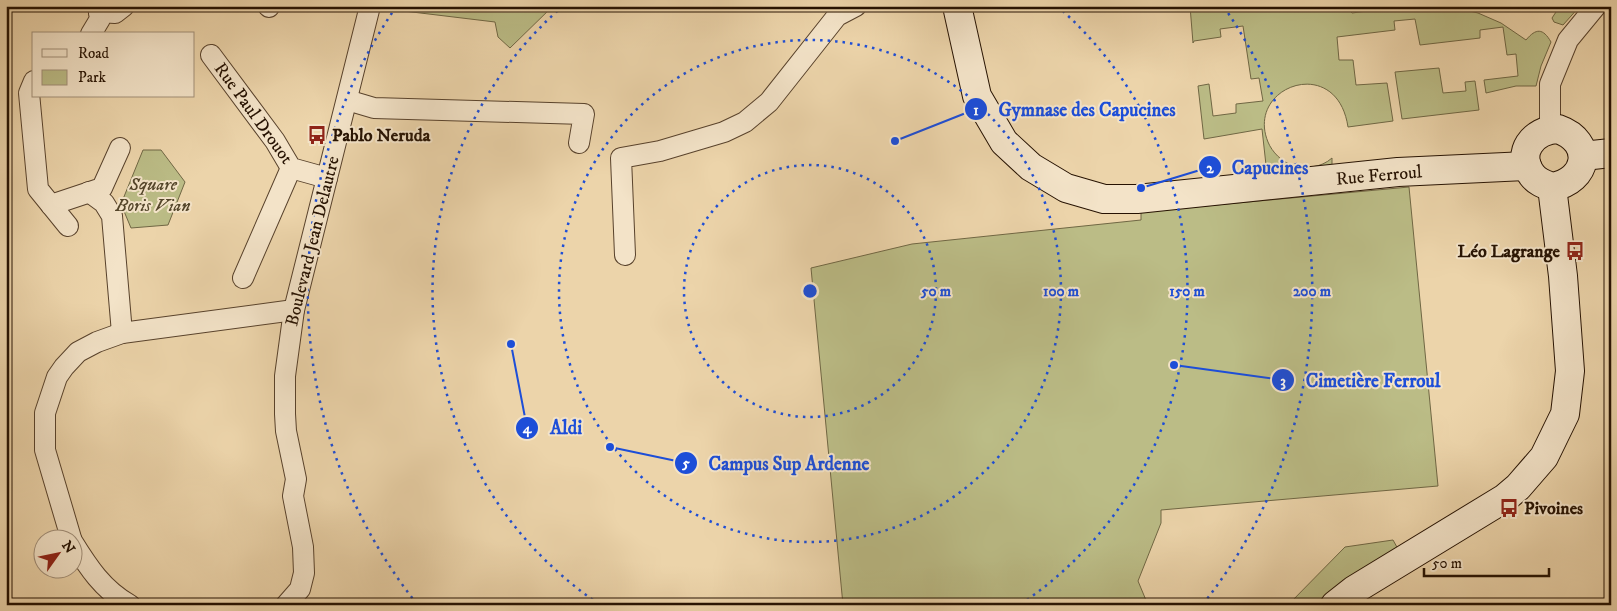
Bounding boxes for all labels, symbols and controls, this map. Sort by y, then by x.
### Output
legend [32,32,195,98]
text: Road [78,44,110,63]
street label: Rue Paul Drouot [209,59,298,169]
text: Park [78,68,107,87]
callout: Gymnase des Capucines [964,92,1186,126]
text: Gymnase des Capucines [998,99,1176,122]
text: 1 [973,101,979,120]
bus stop icon: Pablo Neruda [306,124,328,146]
place label: Pablo Neruda [332,125,431,147]
callout: Capucines [1197,150,1319,184]
street label: Boulevard Jean Delautre [281,154,345,329]
text: Capucines [1232,157,1309,180]
text: 2 [1206,159,1214,178]
street label: Rue Ferroul [1335,161,1424,191]
park label: Square Boris Vian [114,174,191,217]
bus stop icon: Léo Lagrange [1564,240,1586,262]
place label: Léo Lagrange [1458,241,1561,263]
centre of rings [801,282,819,300]
text: 50 m [920,282,952,301]
text: 100 m [1043,282,1080,301]
text: 150 m [1169,282,1205,301]
text: 200 m [1293,282,1332,301]
callout: Cimetière Ferroul [1270,363,1450,397]
text: Cimetière Ferroul [1306,370,1441,393]
text: 3 [1280,372,1286,391]
callout: Aldi [515,411,592,445]
text: Aldi [549,417,582,440]
text: 4 [522,419,533,438]
callout: Campus Sup Ardenne [673,446,879,480]
text: Campus Sup Ardenne [709,453,870,476]
text: 5 [681,454,690,473]
bus stop icon: Pivoines [1498,497,1520,519]
place label: Pivoines [1524,498,1583,520]
north arrow [32,528,82,578]
text: N [57,538,79,558]
scale bar [1424,546,1550,578]
text: 50 m [1432,554,1462,573]

